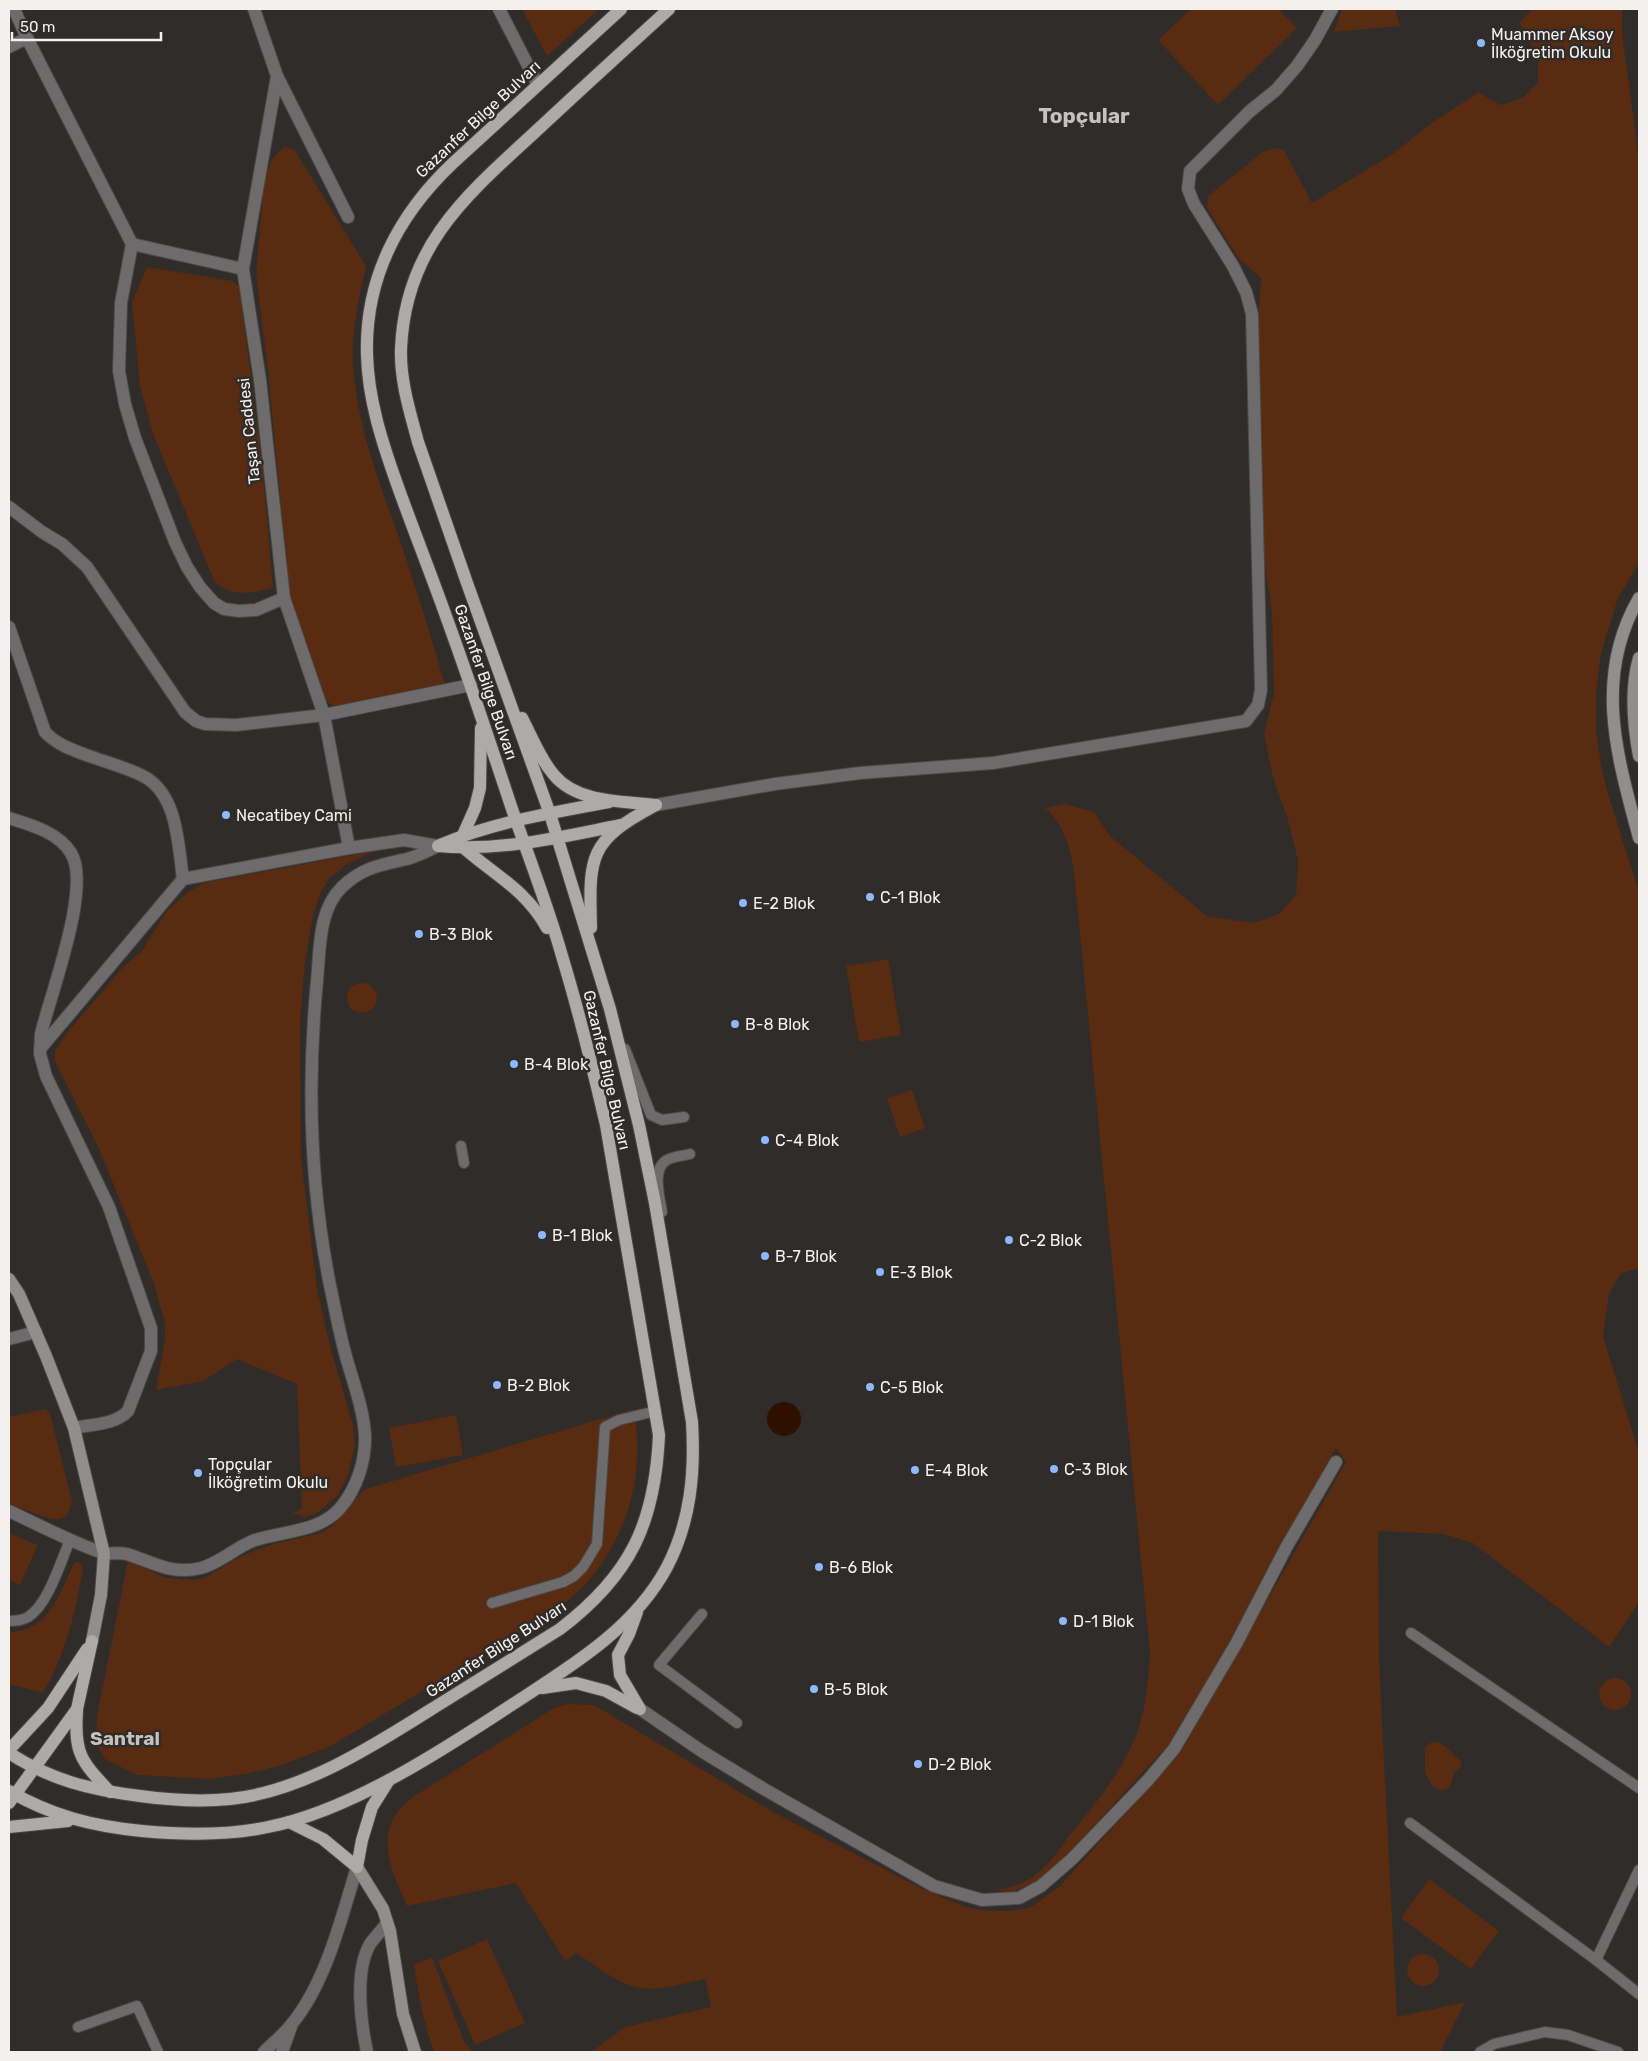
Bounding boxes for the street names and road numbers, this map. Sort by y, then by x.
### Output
street label: Gazanfer Bilge Bulvarı [412,56,544,182]
street label: Taşan Caddesi [234,377,264,485]
street label: Gazanfer Bilge Bulvarı [450,602,522,762]
street label: Gazanfer Bilge Bulvarı [579,988,635,1152]
street label: Gazanfer Bilge Bulvarı [422,1597,570,1701]

